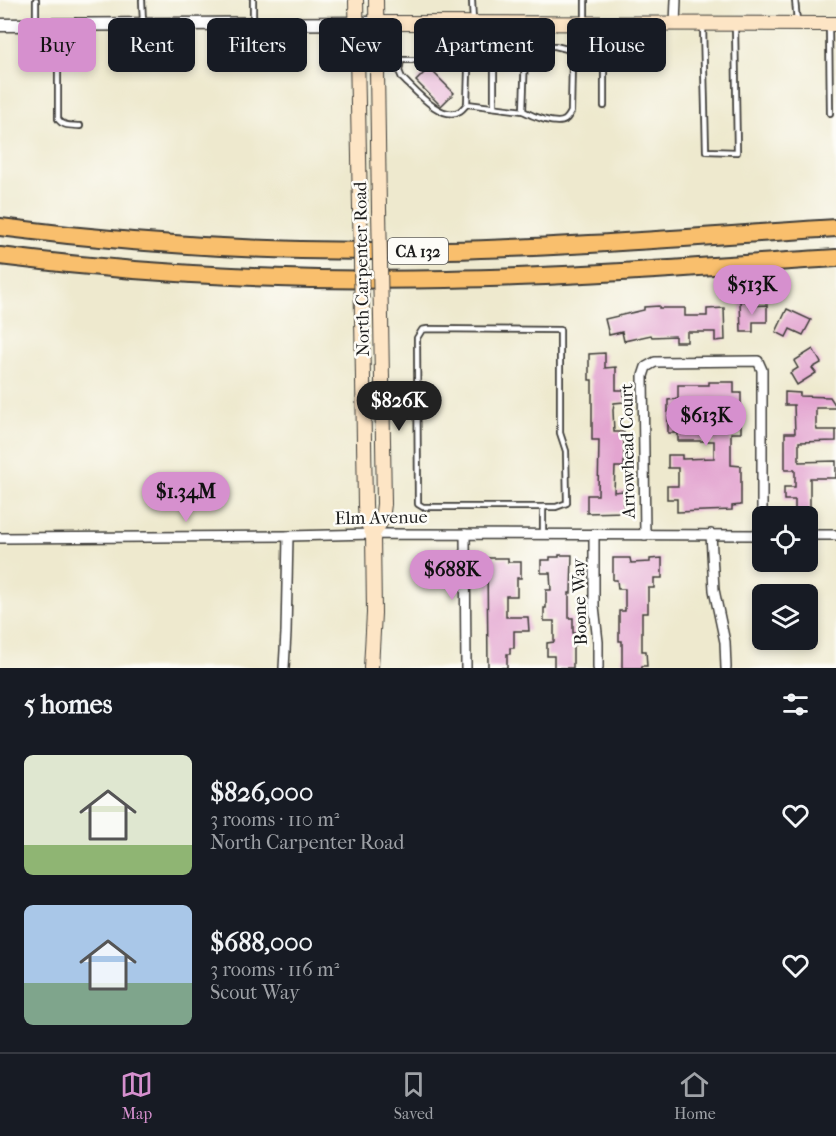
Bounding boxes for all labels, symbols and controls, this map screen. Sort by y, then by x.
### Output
chip: Buy [18,18,96,72]
chip: Rent [108,18,195,72]
chip: Filters [207,18,307,72]
chip: New [319,18,402,72]
chip: Apartment [414,18,555,72]
chip: House [567,18,666,72]
street label: North Carpenter Road [350,181,374,357]
road number: CA 132 [388,238,448,264]
pin: $513K [710,265,794,316]
text: $513K [727,273,777,296]
pin: $826K [357,381,441,432]
street label: Arrowhead Court [616,383,640,520]
text: $826K [371,389,427,412]
pin: $613K [664,396,748,447]
text: $613K [680,404,732,427]
pin: $1.34M [137,472,235,523]
text: $1.34M [156,480,216,503]
map controls [752,506,818,650]
button: locate [752,506,818,572]
street label: Elm Avenue [334,507,428,529]
pin: $688K [410,550,494,601]
street label: Boone Way [568,557,592,646]
text: $688K [424,558,480,581]
button: layers [752,584,818,650]
icon: filters [779,688,812,721]
text: 5 homes [24,689,112,720]
text: $826,000 [210,777,313,808]
icon: home [72,779,144,851]
icon: heart [779,799,812,832]
text: 3 rooms · 110 m² [210,808,339,831]
text: North Carpenter Road [210,831,404,854]
text: $688,000 [210,927,313,958]
icon: home [72,929,144,1001]
icon: heart [779,949,812,982]
text: 3 rooms · 116 m² [210,958,339,981]
text: Scout Way [210,981,300,1004]
tab: Map [120,1068,153,1123]
tab: Saved [394,1068,434,1123]
tab: Home [674,1068,716,1123]

